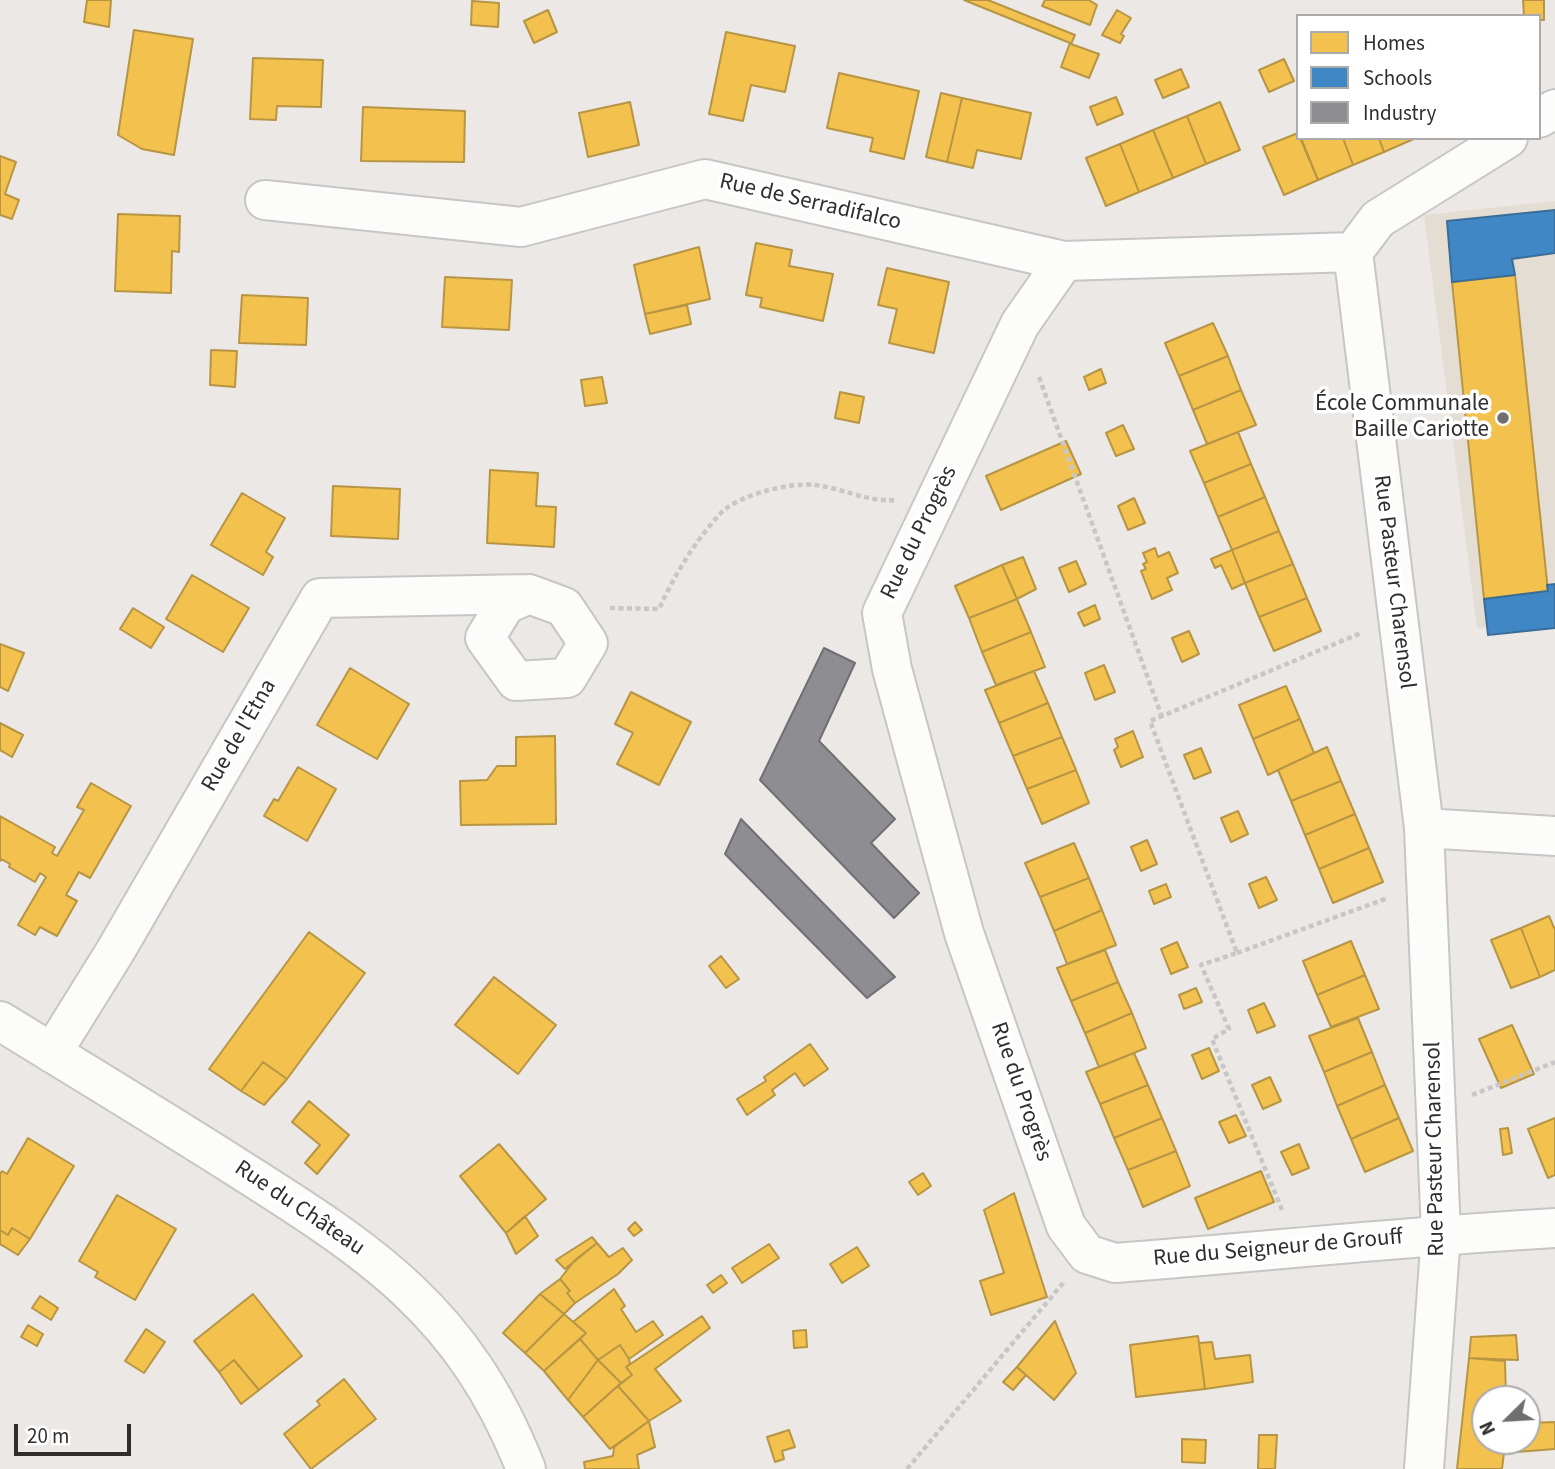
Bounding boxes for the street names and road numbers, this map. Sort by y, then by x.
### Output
street label: Rue de Serradifalco [716,169,904,237]
street label: Rue du Progrès [876,462,964,604]
street label: Rue Pasteur Charensol [1366,473,1420,691]
street label: Rue de l'Etna [197,675,283,797]
street label: Rue du Progrès [983,1019,1057,1165]
street label: Rue Pasteur Charensol [1420,1041,1452,1257]
street label: Rue du Château [229,1155,369,1263]
street label: Rue du Seigneur de Grouff [1152,1224,1404,1274]

